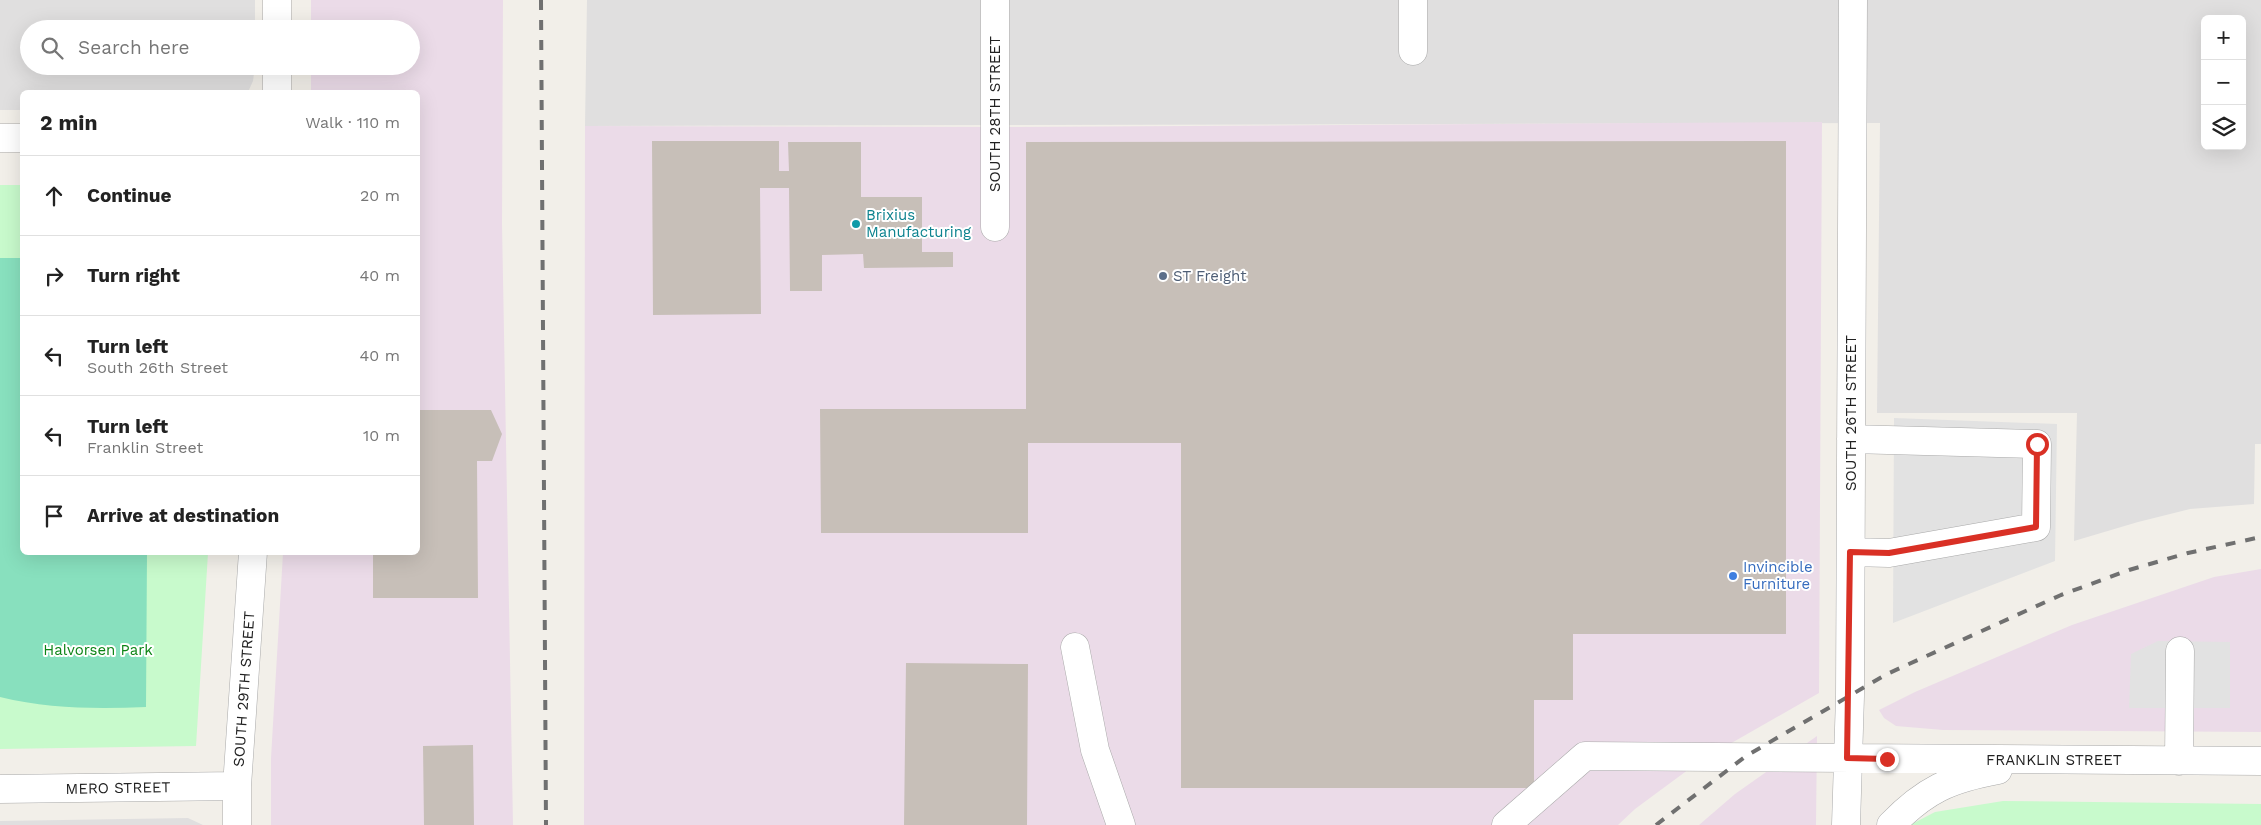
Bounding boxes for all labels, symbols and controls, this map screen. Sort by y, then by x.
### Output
map controls [2201,15,2246,150]
button: + [2201,15,2246,60]
search box [20,20,420,75]
icon: search [38,34,66,62]
text: Search here [78,36,189,59]
street label: SOUTH 28TH STREET [986,36,1004,192]
button: − [2201,60,2246,105]
button: layers [2201,105,2246,150]
text: 2 min [40,110,97,135]
text: Walk · 110 m [305,113,400,132]
icon: ahead [40,182,68,210]
text: Continue [87,184,171,207]
text: 20 m [360,186,400,205]
place label: Brixius Manufacturing [866,206,971,241]
marker: Brixius Manufacturing [850,218,862,230]
icon: right [40,262,68,290]
text: Turn right [87,264,180,287]
text: 40 m [360,266,400,285]
place label: ST Freight [1173,267,1247,285]
marker: ST Freight [1157,270,1169,282]
text: Turn left [87,335,168,358]
street label: SOUTH 26TH STREET [1842,335,1860,491]
icon: left [40,342,68,370]
text: 40 m [360,346,400,365]
text: South 26th Street [87,358,228,377]
text: Turn left [87,415,168,438]
icon: left [40,422,68,450]
text: 10 m [363,426,400,445]
route start [2026,433,2049,456]
text: Franklin Street [87,438,203,457]
icon: arrive [40,502,68,530]
text: Arrive at destination [87,504,279,527]
place label: Invincible Furniture [1743,558,1813,593]
marker: Invincible Furniture [1727,570,1739,582]
street label: SOUTH 29TH STREET [230,611,258,767]
park label: Halvorsen Park [43,641,153,659]
route end [1876,748,1899,771]
street label: FRANKLIN STREET [1986,751,2122,769]
street label: MERO STREET [65,778,171,798]

